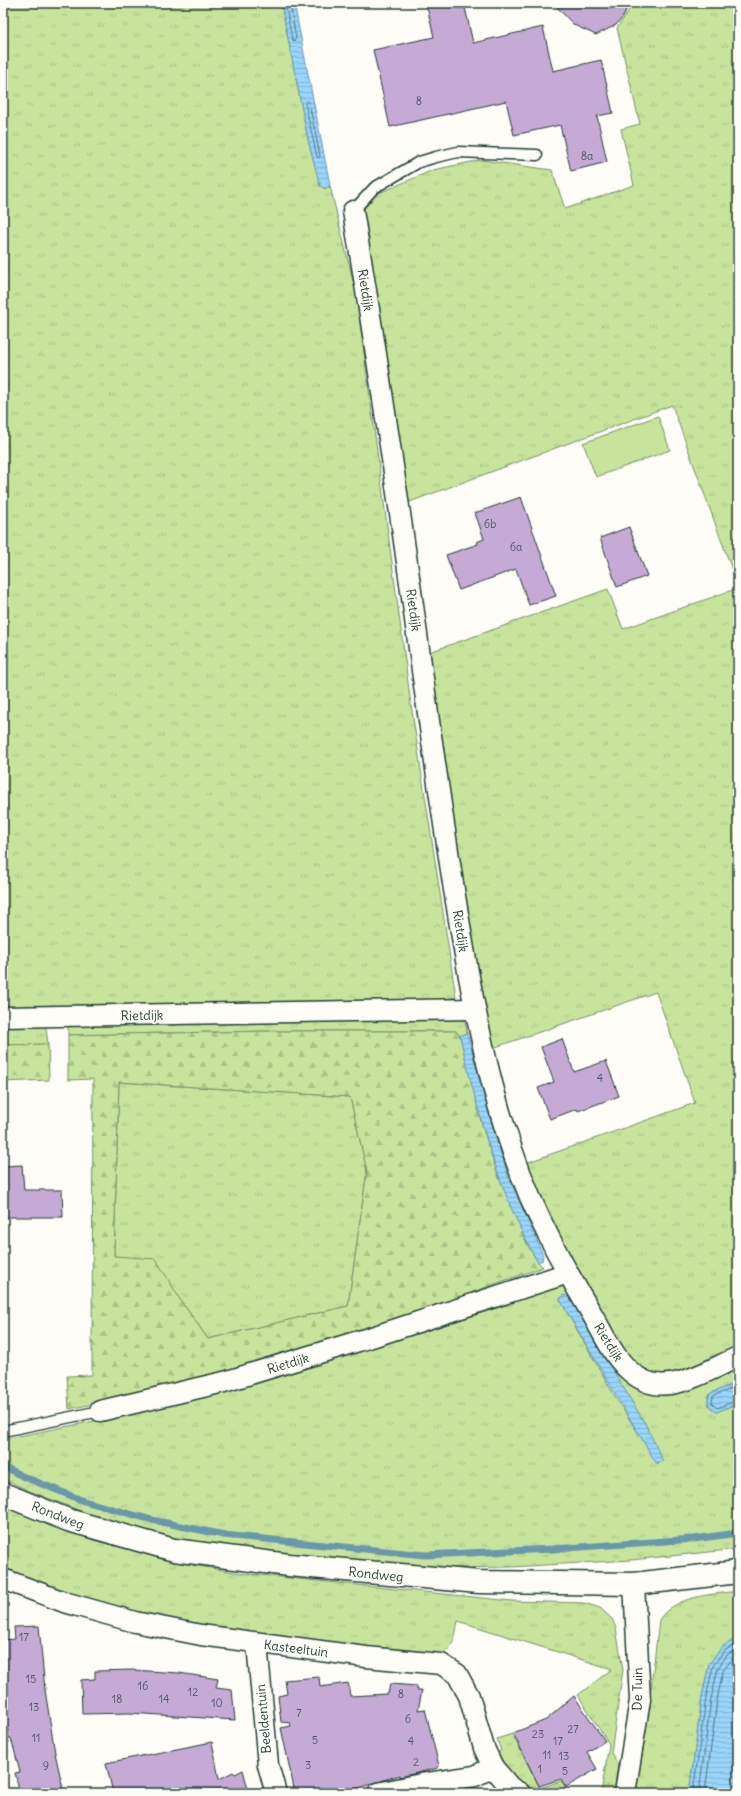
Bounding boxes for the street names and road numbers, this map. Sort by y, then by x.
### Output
street label: Rietdijk [354,268,377,313]
street label: Rietdijk [402,588,425,633]
street label: Rietdijk [449,909,472,954]
street label: Rietdijk [121,1007,164,1024]
street label: Rietdijk [590,1320,627,1365]
street label: Rietdijk [265,1349,311,1378]
street label: Rondweg [29,1498,87,1533]
street label: Rondweg [348,1563,404,1586]
street label: Kasteeltuin [263,1636,330,1661]
street label: De Tuin [629,1667,646,1711]
street label: Beeldentuin [252,1683,275,1754]

